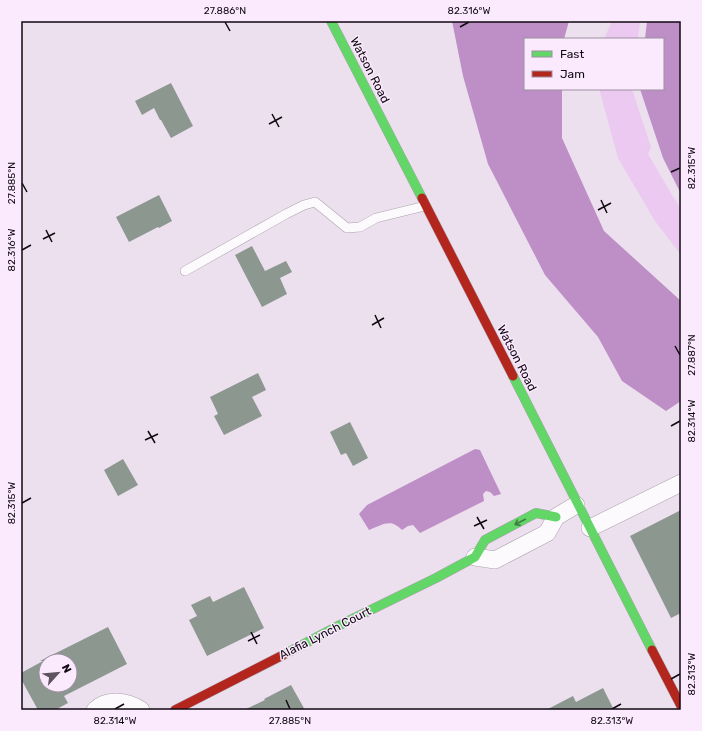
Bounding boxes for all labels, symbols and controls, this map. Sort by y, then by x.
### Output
text: 27.886°N [204,5,246,17]
text: 82.316°W [448,5,490,17]
street label: Watson Road [347,35,393,105]
legend [524,38,664,90]
text: Fast [560,47,584,61]
text: Jam [560,67,585,81]
text: 82.315°W [686,147,698,189]
text: 27.885°N [6,162,18,204]
text: 82.316°W [6,229,18,271]
street label: Watson Road [494,323,540,393]
text: 27.887°N [686,334,698,376]
text: 82.314°W [686,400,698,442]
text: 82.315°W [6,482,18,524]
one-way arrow [514,518,526,526]
street label: Alafia Lynch Court [277,604,374,662]
north arrow [38,653,78,693]
text: 82.313°W [686,653,698,695]
text: N [59,662,74,675]
text: 82.314°W [94,715,136,727]
text: 27.885°N [269,715,311,727]
text: 82.313°W [591,715,633,727]

